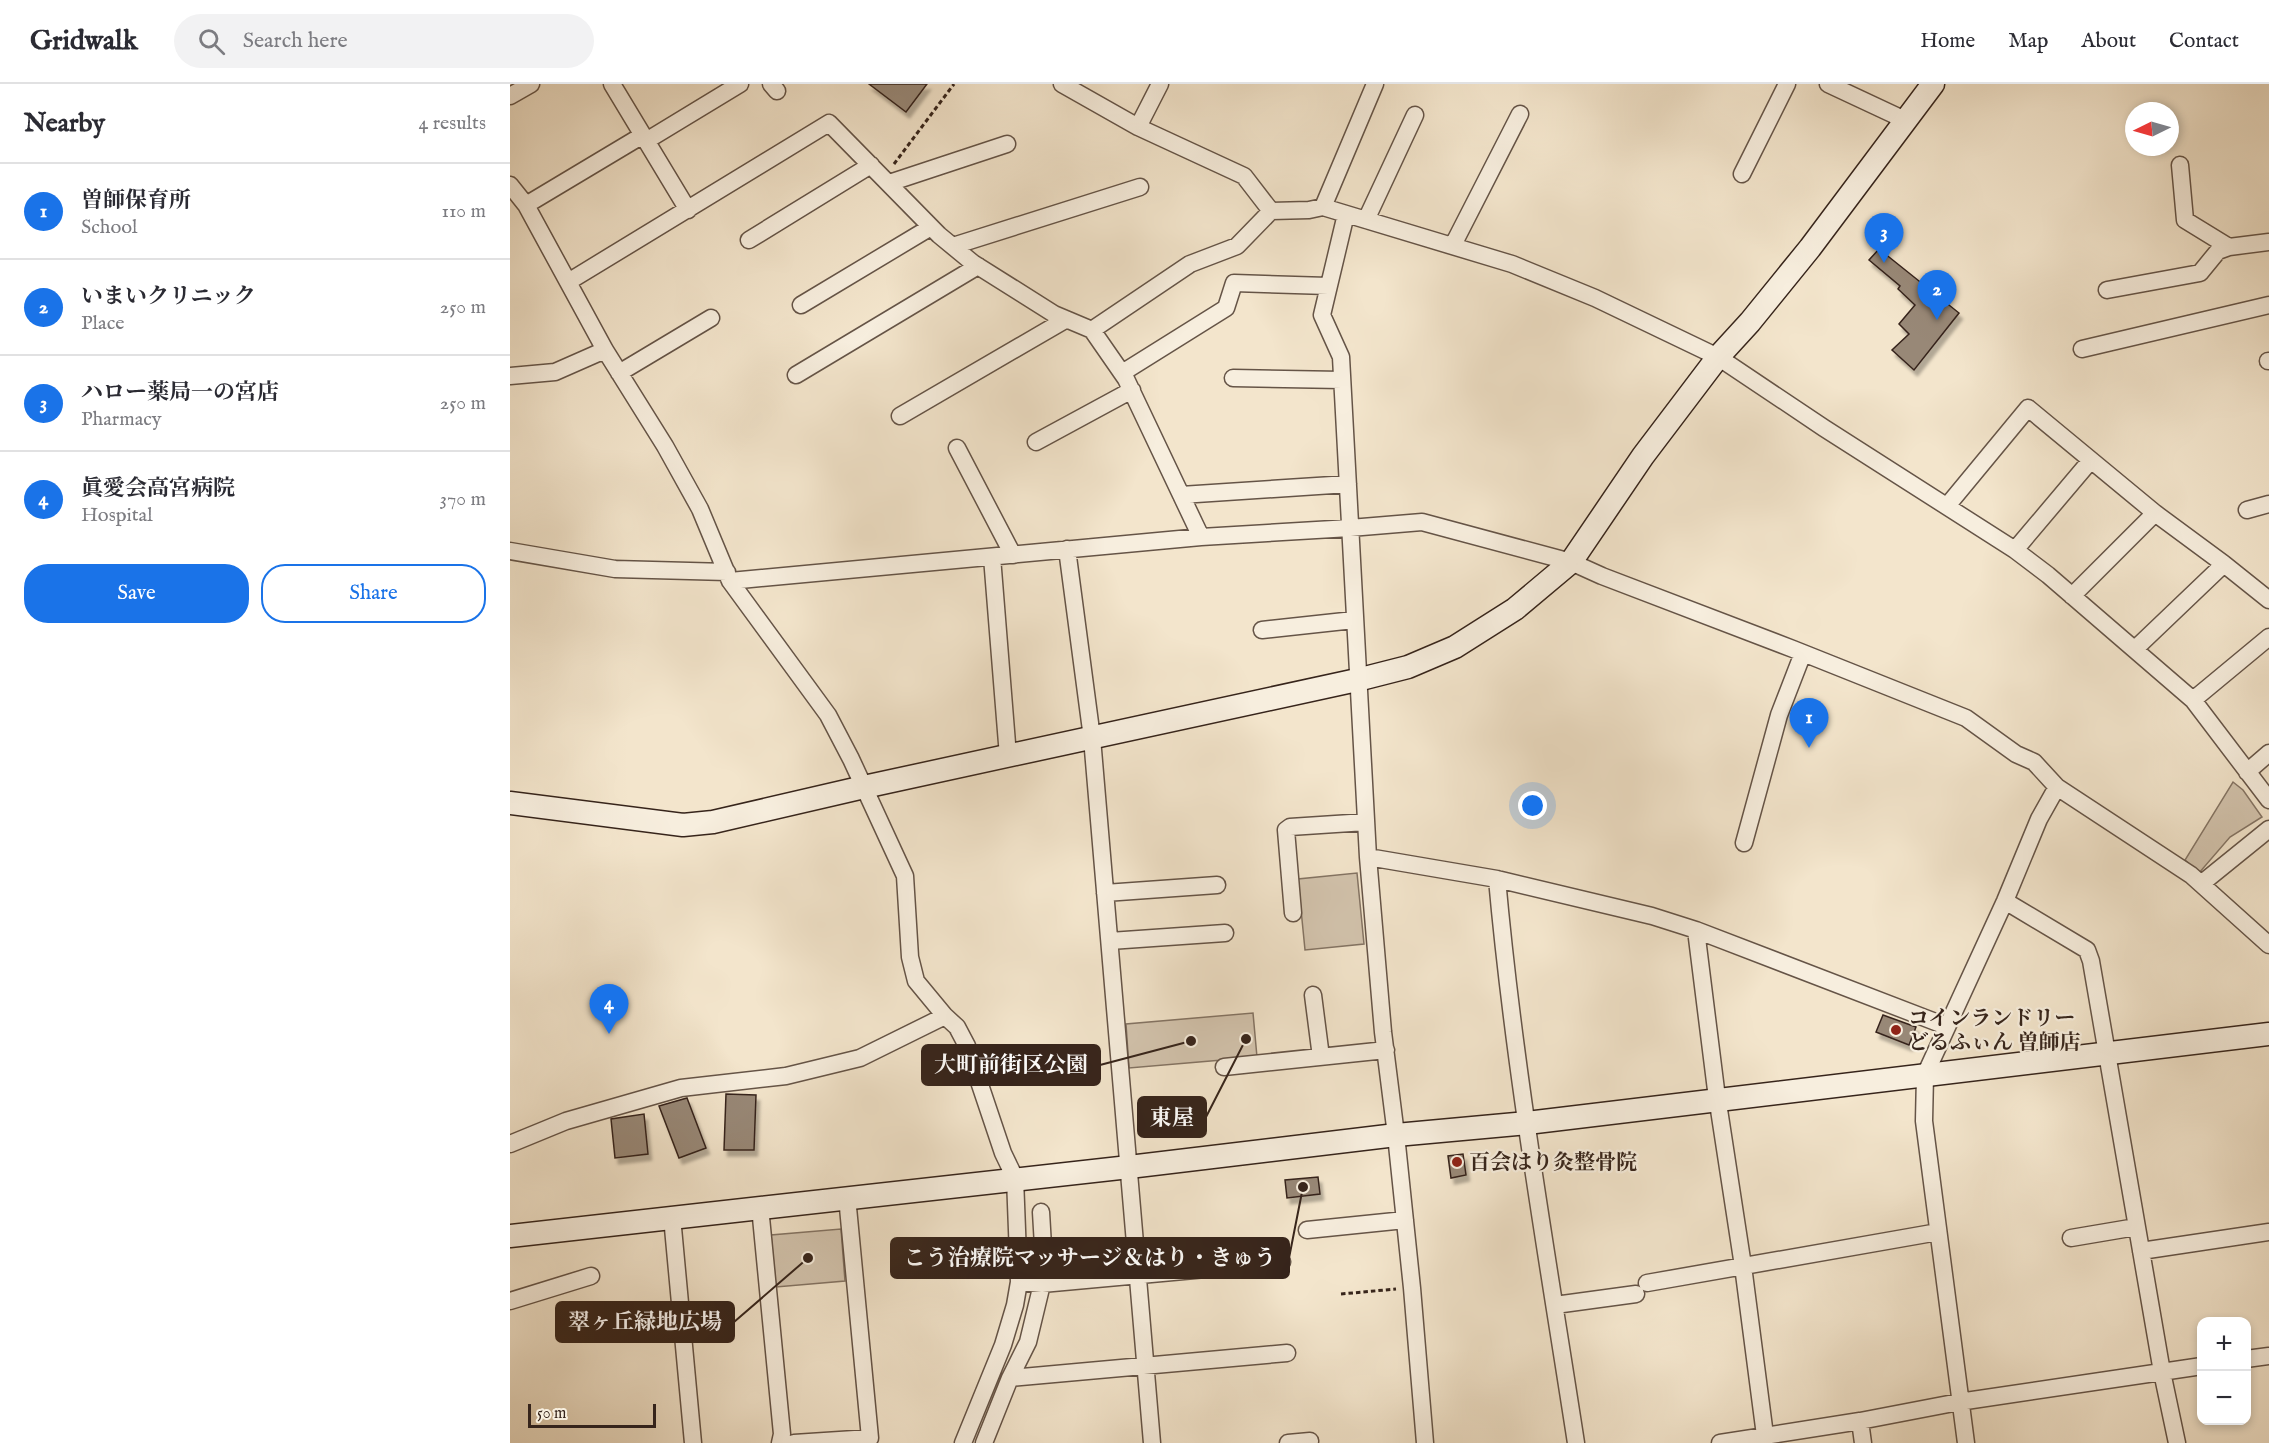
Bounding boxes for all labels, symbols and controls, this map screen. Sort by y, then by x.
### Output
search box [174,14,594,68]
text: Gridwalk [30,24,138,59]
icon: search [195,25,228,58]
text: Search here [243,27,348,55]
text: Home [1920,28,1975,55]
text: Map [2008,28,2048,55]
text: About [2081,28,2136,55]
text: Contact [2169,28,2239,55]
north arrow [2125,102,2179,156]
text: Nearby [24,107,105,140]
text: 4 results [419,111,486,136]
text: 曽師保育所 [81,187,191,215]
text: 1 [40,199,47,224]
text: 110 m [442,199,486,224]
pin: 3 [1864,214,1904,263]
text: School [81,215,137,240]
pin: 2 [1918,270,1956,320]
text: いまいクリニック [81,283,256,311]
text: 2 [39,295,48,320]
text: 250 m [440,295,486,320]
text: Place [81,311,124,336]
text: ハロー薬局一の宮店 [81,379,279,407]
text: 3 [40,391,47,416]
text: 250 m [440,391,486,416]
text: Pharmacy [81,407,162,432]
text: 眞愛会高宮病院 [81,475,235,503]
text: 4 [39,487,48,512]
text: 370 m [440,487,486,512]
text: Hospital [81,503,153,528]
button: Save [24,564,249,623]
button: Share [261,564,486,623]
pin: 1 [1790,698,1828,748]
your location [1518,791,1547,820]
pin: 4 [590,984,628,1034]
place label: コインランドリー どるふぃん 曽師店 [1908,1006,2081,1057]
marker: コインランドリー どるふぃん 曽師店 [1889,1023,1903,1037]
callout: 大町前街区公園 [922,1045,1100,1085]
text: 大町前街区公園 [934,1052,1088,1080]
callout: 東屋 [1138,1097,1206,1137]
text: 東屋 [1150,1105,1194,1133]
place label: 百会はり灸整骨院 [1469,1150,1637,1177]
marker: 百会はり灸整骨院 [1450,1155,1464,1169]
callout: こう治療院マッサージ＆はり・きゅう [891,1238,1289,1278]
text: こう治療院マッサージ＆はり・きゅう [904,1245,1276,1273]
callout: 翠ヶ丘緑地広場 [556,1302,734,1342]
text: 翠ヶ丘緑地広場 [568,1309,722,1337]
map controls [2197,1317,2251,1425]
button: + [2197,1317,2251,1371]
button: − [2197,1371,2251,1425]
scale bar [528,1401,656,1428]
text: 50 m [537,1404,566,1424]

